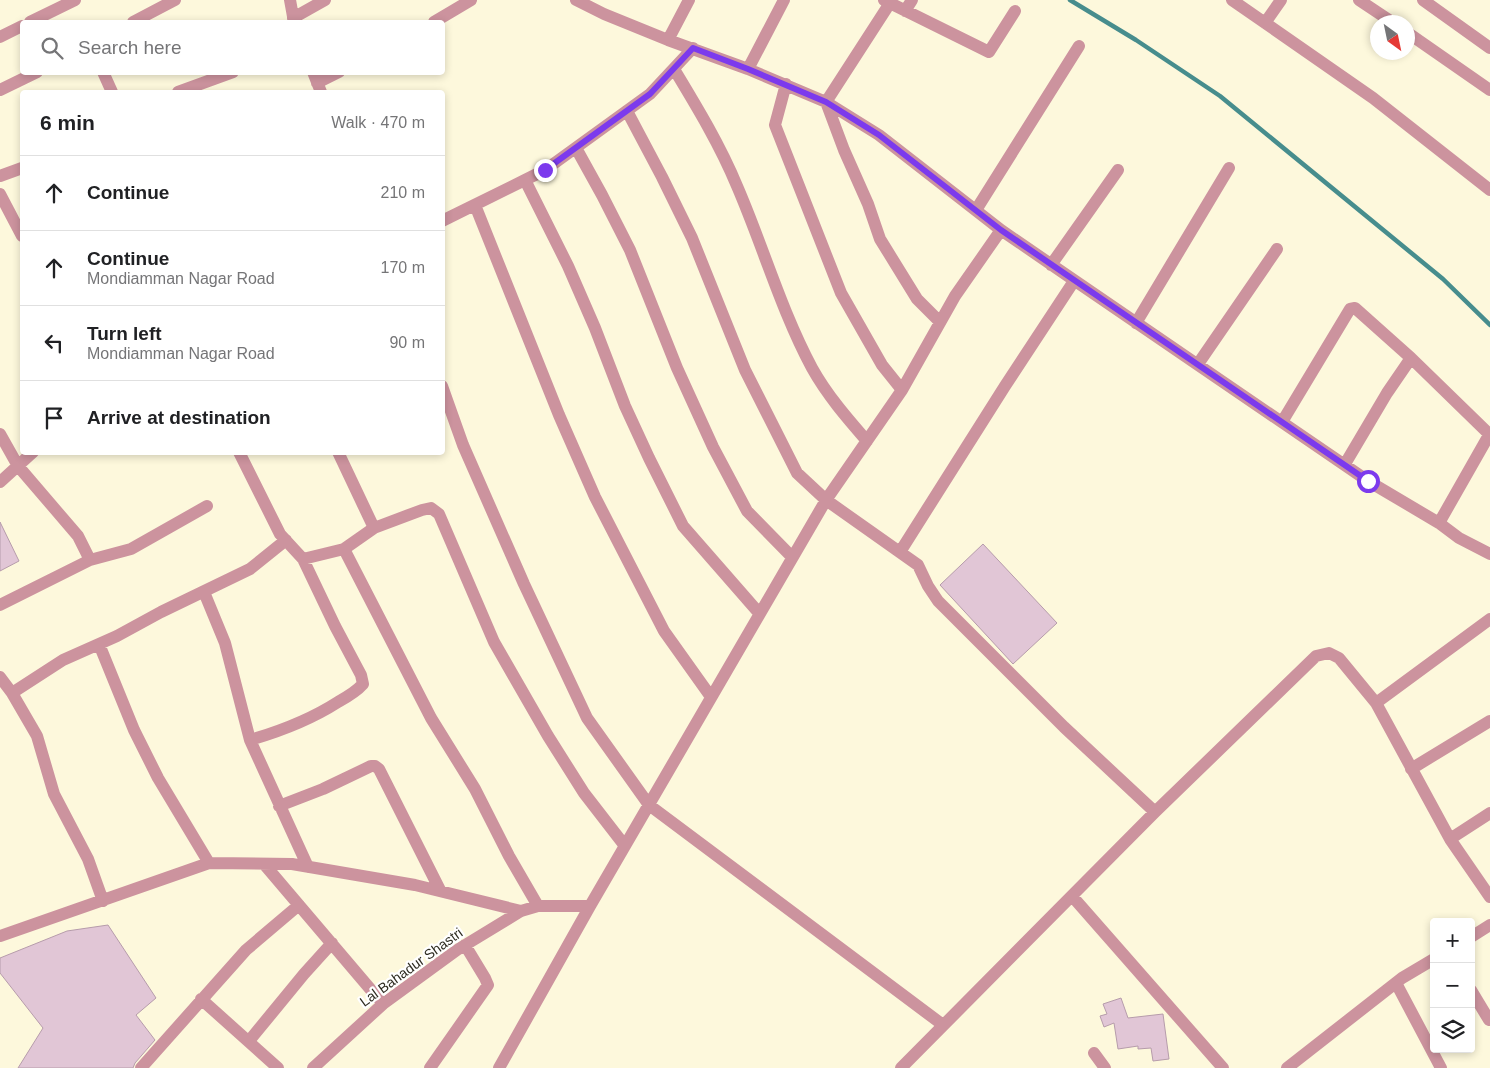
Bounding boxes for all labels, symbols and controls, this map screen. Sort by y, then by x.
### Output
north arrow [1370,15,1415,60]
search box [20,20,445,75]
icon: search [38,34,66,62]
text: Search here [78,37,182,58]
text: 6 min [40,111,95,134]
text: Walk · 470 m [331,114,425,131]
route end [534,159,557,182]
icon: ahead [40,179,68,207]
text: Continue [87,182,169,203]
text: 210 m [381,184,425,201]
text: Continue [87,248,169,269]
icon: ahead [40,254,68,282]
text: 170 m [381,259,425,276]
text: Mondiamman Nagar Road [87,270,275,287]
text: Turn left [87,323,162,344]
icon: left [40,329,68,357]
text: 90 m [389,334,425,351]
text: Mondiamman Nagar Road [87,345,275,362]
icon: arrive [40,404,68,432]
text: Arrive at destination [87,407,271,428]
route start [1357,470,1380,493]
map controls [1430,918,1475,1053]
button: + [1430,918,1475,963]
street label: Lal Bahadur Shastri [357,924,465,1010]
button: − [1430,963,1475,1008]
button: layers [1430,1008,1475,1053]

